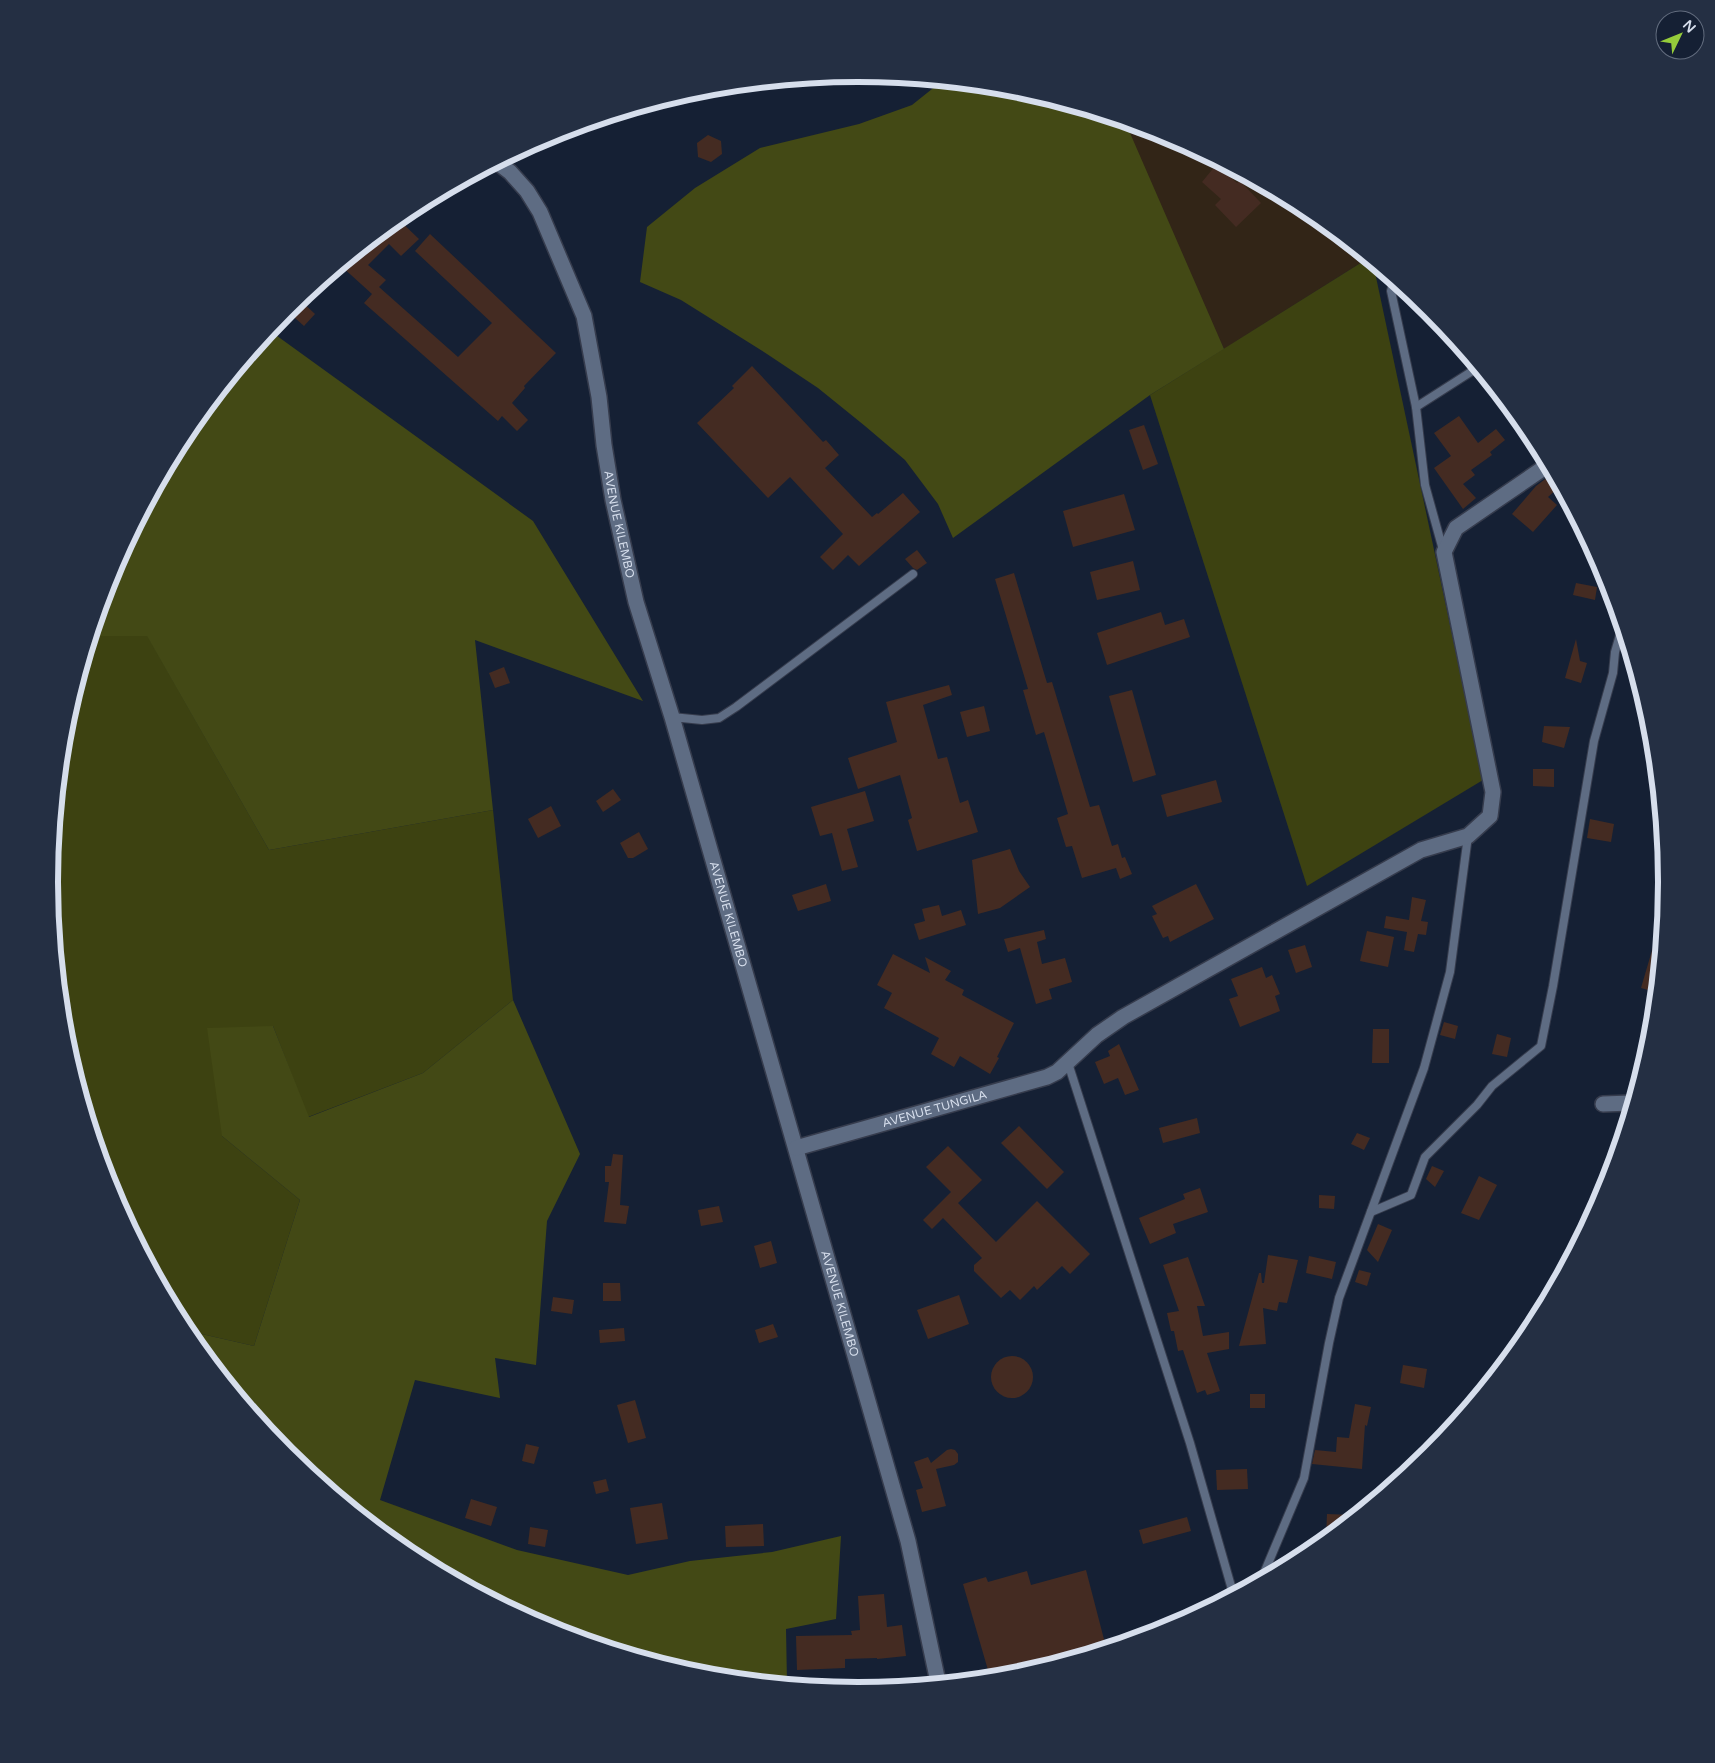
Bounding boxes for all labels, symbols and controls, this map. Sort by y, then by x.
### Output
north arrow [1655,10,1705,60]
text: N [1679,17,1699,36]
street label: AVENUE KILEMBO [601,470,637,580]
street label: AVENUE KILEMBO [707,859,750,969]
street label: AVENUE TUNGILA [881,1087,989,1130]
street label: AVENUE KILEMBO [818,1249,862,1358]

